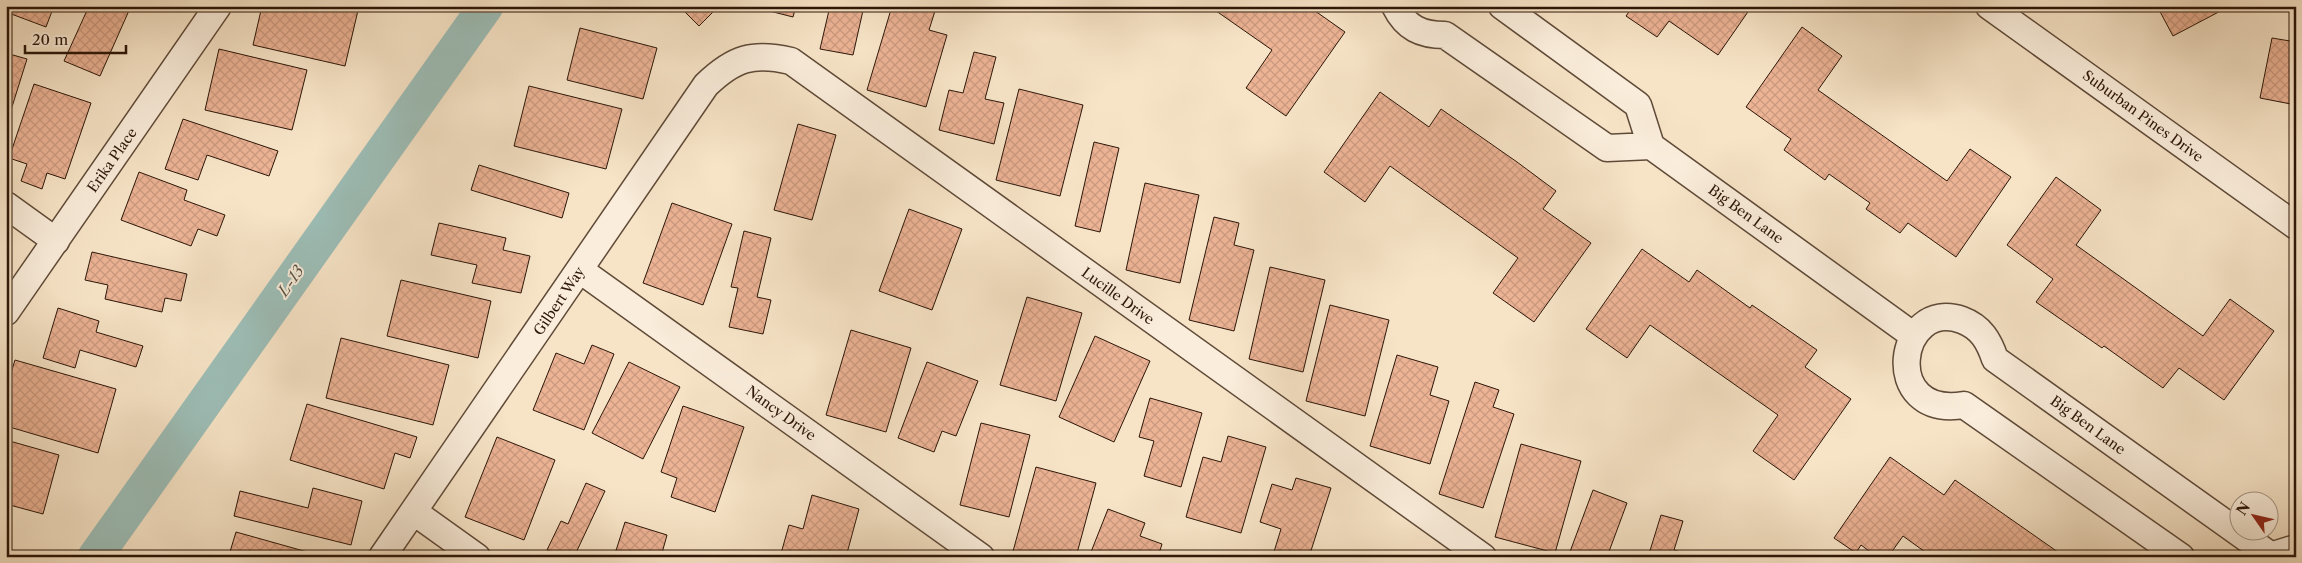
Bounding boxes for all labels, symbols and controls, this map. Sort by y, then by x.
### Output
scale bar [25,22,126,54]
text: 20 m [32,30,68,49]
street label: Suburban Pines Drive [2079,66,2207,166]
street label: Erika Place [83,124,141,196]
street label: Big Ben Lane [1705,181,1787,247]
water label: L-13 [273,262,308,300]
street label: Gilbert Way [529,263,589,339]
street label: Lucille Drive [1078,264,1158,329]
street label: Nancy Drive [743,382,820,444]
street label: Big Ben Lane [2047,392,2129,458]
north arrow [2230,490,2280,540]
text: N [2232,499,2254,519]

